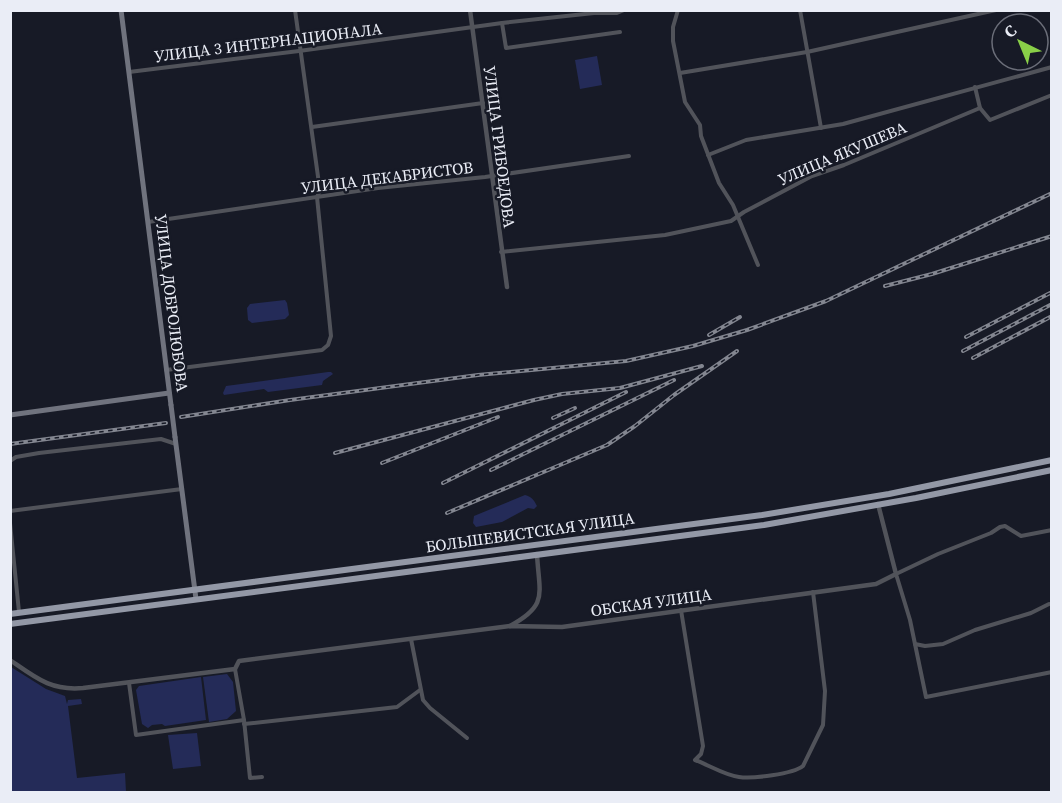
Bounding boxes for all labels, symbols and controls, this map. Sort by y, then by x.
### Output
north arrow [990,12,1050,72]
street label: УЛИЦА 3 ИНТЕРНАЦИОНАЛА [153,17,383,67]
text: С [999,20,1021,42]
street label: УЛИЦА ГРИБОЕДОВА [479,65,521,230]
street label: УЛИЦА ЯКУШЕВА [774,116,910,190]
street label: УЛИЦА ДЕКАБРИСТОВ [300,156,474,198]
street label: УЛИЦА ДОБРОЛЮБОВА [150,213,194,393]
street label: БОЛЬШЕВИСТСКАЯ УЛИЦА [424,506,636,558]
street label: ОБСКАЯ УЛИЦА [589,583,713,621]

